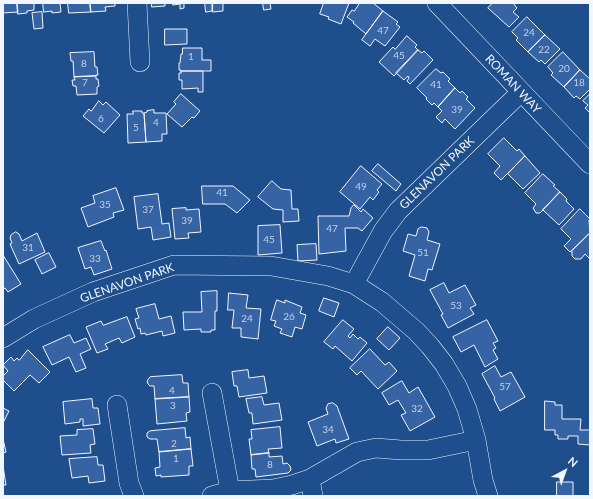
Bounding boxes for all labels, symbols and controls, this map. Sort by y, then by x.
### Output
house number: 47 [377,25,389,37]
house number: 24 [523,27,535,39]
house number: 22 [538,44,550,56]
house number: 45 [393,50,405,62]
house number: 1 [188,51,194,63]
street label: ROMAN WAY [482,52,544,116]
house number: 8 [81,58,87,70]
house number: 20 [558,63,570,75]
house number: 7 [82,77,88,89]
house number: 18 [573,77,585,89]
house number: 41 [430,79,442,91]
house number: 39 [451,104,463,116]
house number: 6 [98,113,104,125]
house number: 4 [153,117,159,129]
house number: 5 [133,122,139,134]
street label: GLENAVON PARK [397,134,477,212]
house number: 49 [355,181,367,193]
house number: 41 [216,187,228,199]
house number: 35 [99,199,111,211]
house number: 37 [142,204,154,216]
house number: 39 [181,215,193,227]
house number: 47 [326,223,338,235]
house number: 45 [263,234,275,246]
house number: 31 [22,242,34,254]
house number: 51 [417,247,429,259]
house number: 33 [89,253,101,265]
street label: GLENAVON PARK [78,260,176,306]
house number: 53 [450,300,462,312]
house number: 26 [283,311,295,323]
house number: 24 [241,313,253,325]
house number: 57 [499,381,511,393]
house number: 4 [169,385,175,397]
house number: 3 [170,400,176,412]
house number: 32 [411,403,423,415]
house number: 34 [322,424,334,436]
house number: 2 [171,438,177,450]
north arrow [545,451,585,491]
house number: 1 [173,453,179,465]
text: N [566,454,581,469]
house number: 8 [267,459,273,471]

